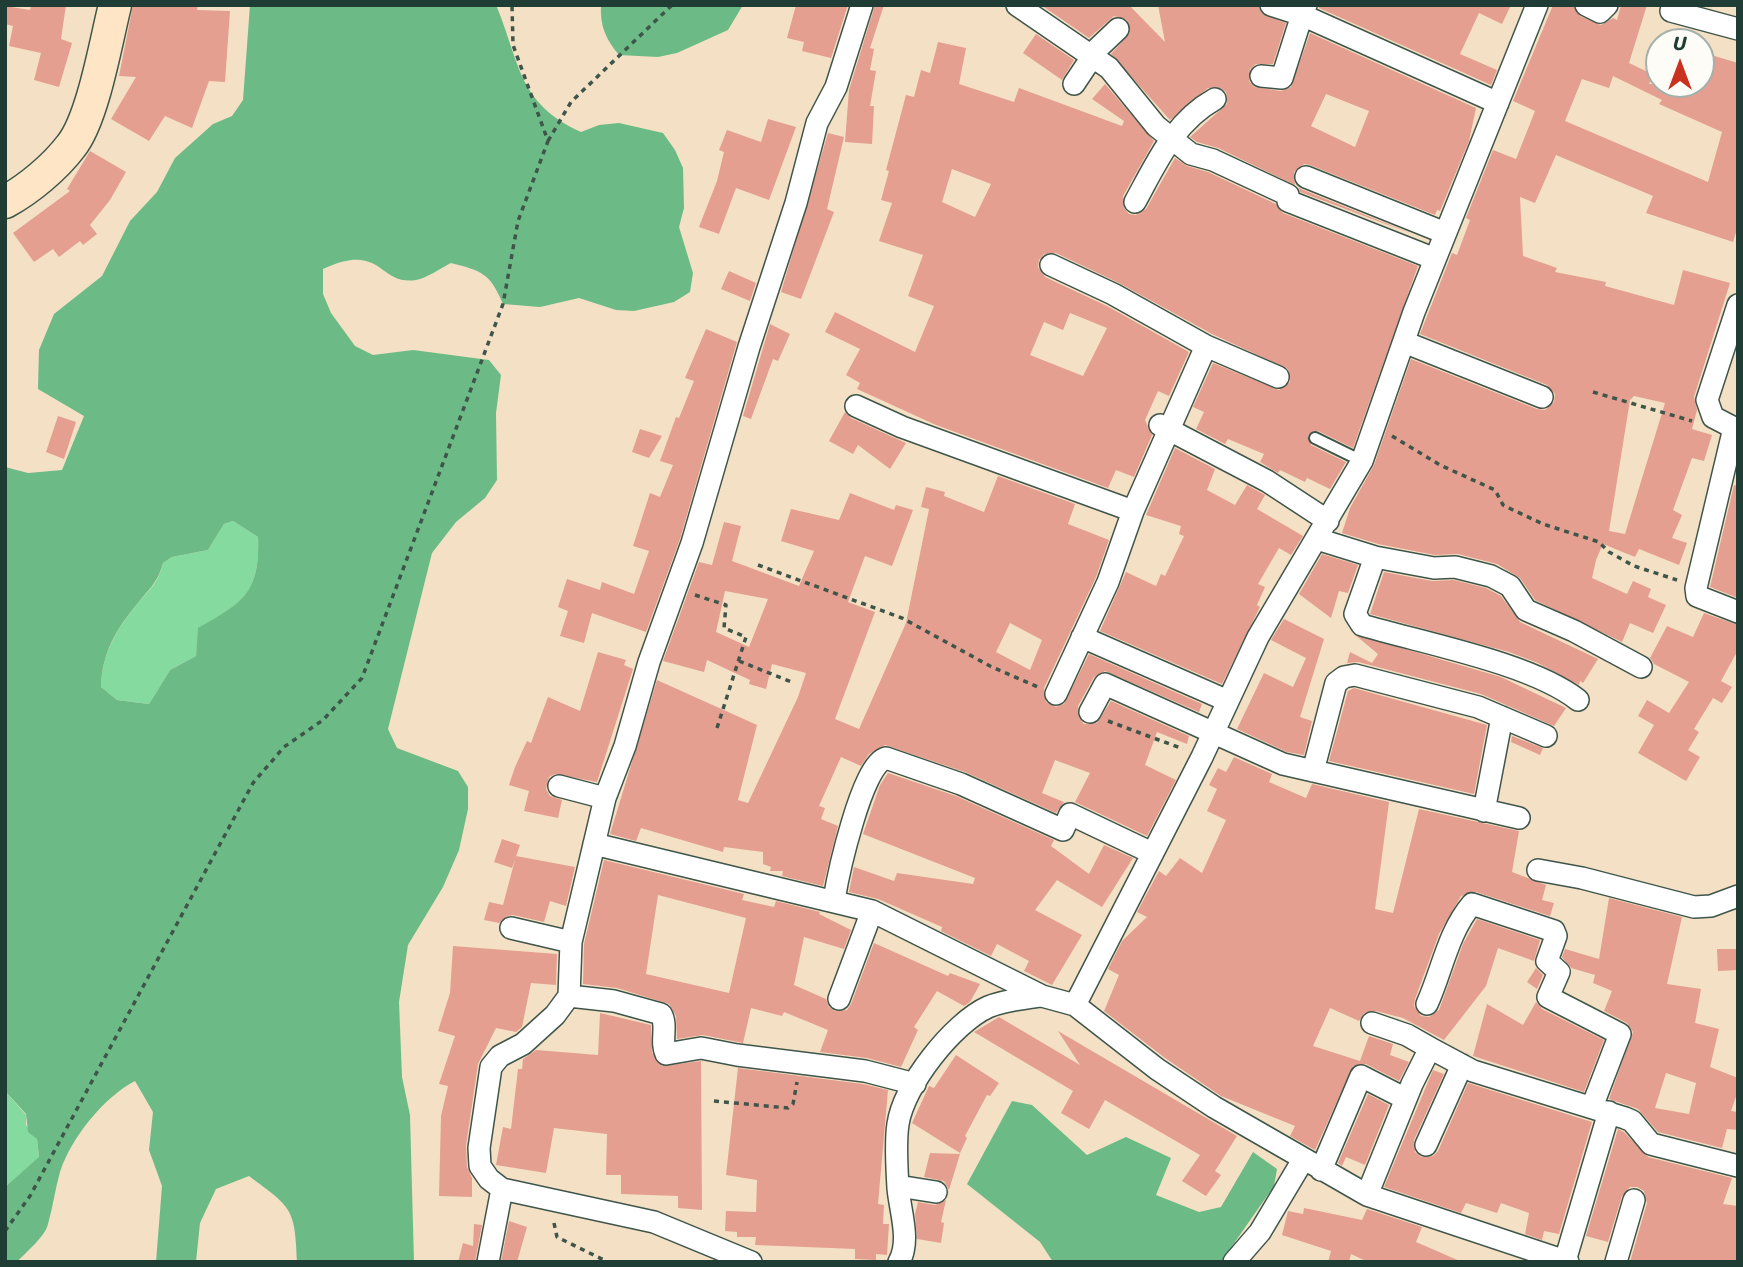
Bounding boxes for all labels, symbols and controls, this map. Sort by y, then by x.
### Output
text: U [1674,27,1686,60]
north arrow [1645,28,1715,98]

